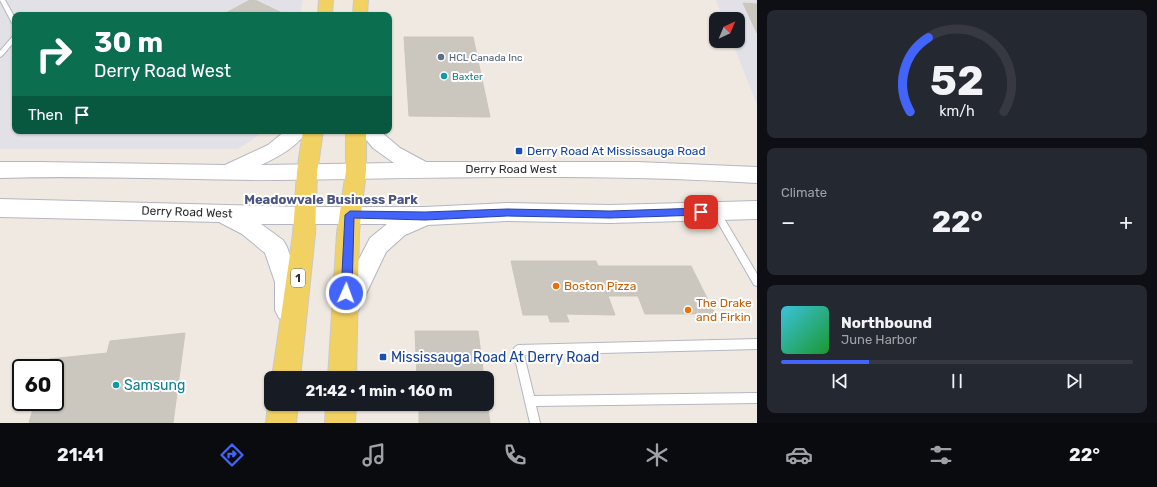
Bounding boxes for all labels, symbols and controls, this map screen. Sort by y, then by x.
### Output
north arrow [709,12,745,48]
map controls [709,12,745,48]
text: 30 m [94,26,163,59]
icon: right [28,28,80,80]
marker: HCL Canada Inc [436,52,446,62]
place label: HCL Canada Inc [449,52,523,64]
text: 52 [930,56,984,105]
text: Derry Road West [94,60,231,82]
marker: Baxter [439,71,449,81]
place label: Baxter [452,71,483,83]
text: km/h [939,102,975,119]
icon: arrive [71,104,93,126]
text: Then [28,106,63,124]
place label: Derry Road At Mississauga Road [527,144,706,158]
marker: Derry Road At Mississauga Road [514,146,524,156]
street label: Derry Road West [465,162,557,176]
text: Climate [781,185,827,200]
district label: Meadowvale Business Park [244,192,418,207]
pin [684,195,718,229]
icon: arrive [690,201,712,223]
street label: Derry Road West [141,203,233,221]
text: 22° [932,204,983,240]
text: − [781,209,795,236]
text: + [1119,209,1133,236]
road number: 1 [291,269,305,287]
position arrow [325,272,367,314]
place label: Boston Pizza [564,279,636,293]
marker: Boston Pizza [551,281,561,291]
place label: The Drake and Firkin [696,296,752,324]
marker: The Drake and Firkin [683,305,693,315]
text: Northbound [841,314,932,332]
text: June Harbor [841,332,917,347]
place label: Mississauga Road At Derry Road [391,349,599,366]
marker: Mississauga Road At Derry Road [378,352,388,362]
speed limit sign: 60 [12,359,64,411]
icon: previous [829,370,851,392]
icon: pause [946,370,968,392]
icon: next [1063,370,1085,392]
place label: Samsung [124,377,185,394]
marker: Samsung [111,380,121,390]
text: 21:42 · 1 min · 160 m [306,382,452,400]
icon: directions [218,441,246,469]
icon: music [360,441,388,469]
icon: phone [501,441,529,469]
icon: climate [643,441,671,469]
icon: car [785,441,813,469]
icon: filters [927,441,955,469]
text: 21:41 [57,444,104,466]
text: 22° [1069,444,1100,466]

